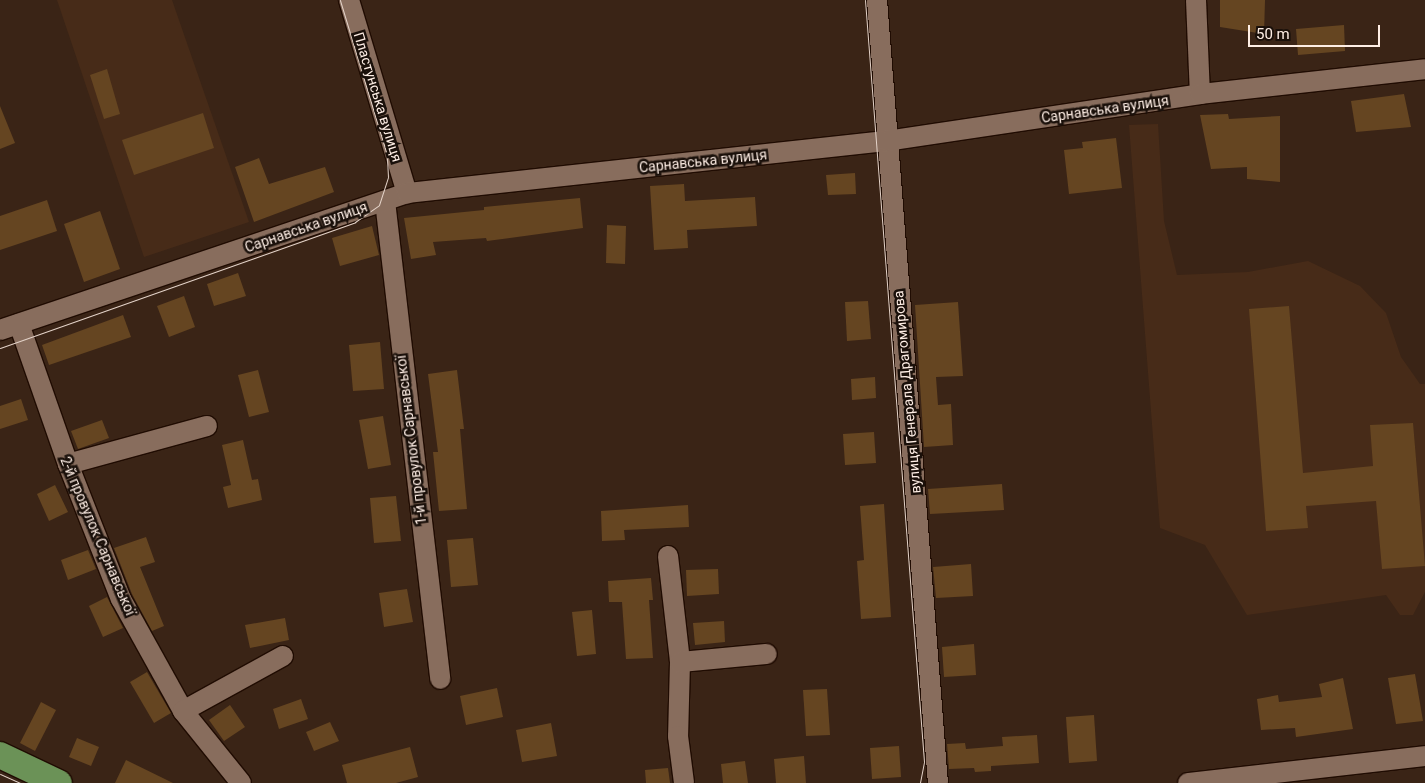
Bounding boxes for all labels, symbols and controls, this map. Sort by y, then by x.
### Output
scale bar [1250,15,1382,47]
text: 50 m [1256,25,1290,43]
street label: Пластунська вулиця [350,30,406,164]
street label: Сарнавська вулиця [1040,92,1170,126]
street label: Сарнавська вулиця [638,146,768,176]
street label: Сарнавська вулиця [243,198,369,256]
street label: вулиця Генерала Драгомирова [890,290,924,494]
street label: 1-й провулок Сарнавської [392,354,430,526]
street label: 2-й провулок Сарнавської [57,454,139,618]

